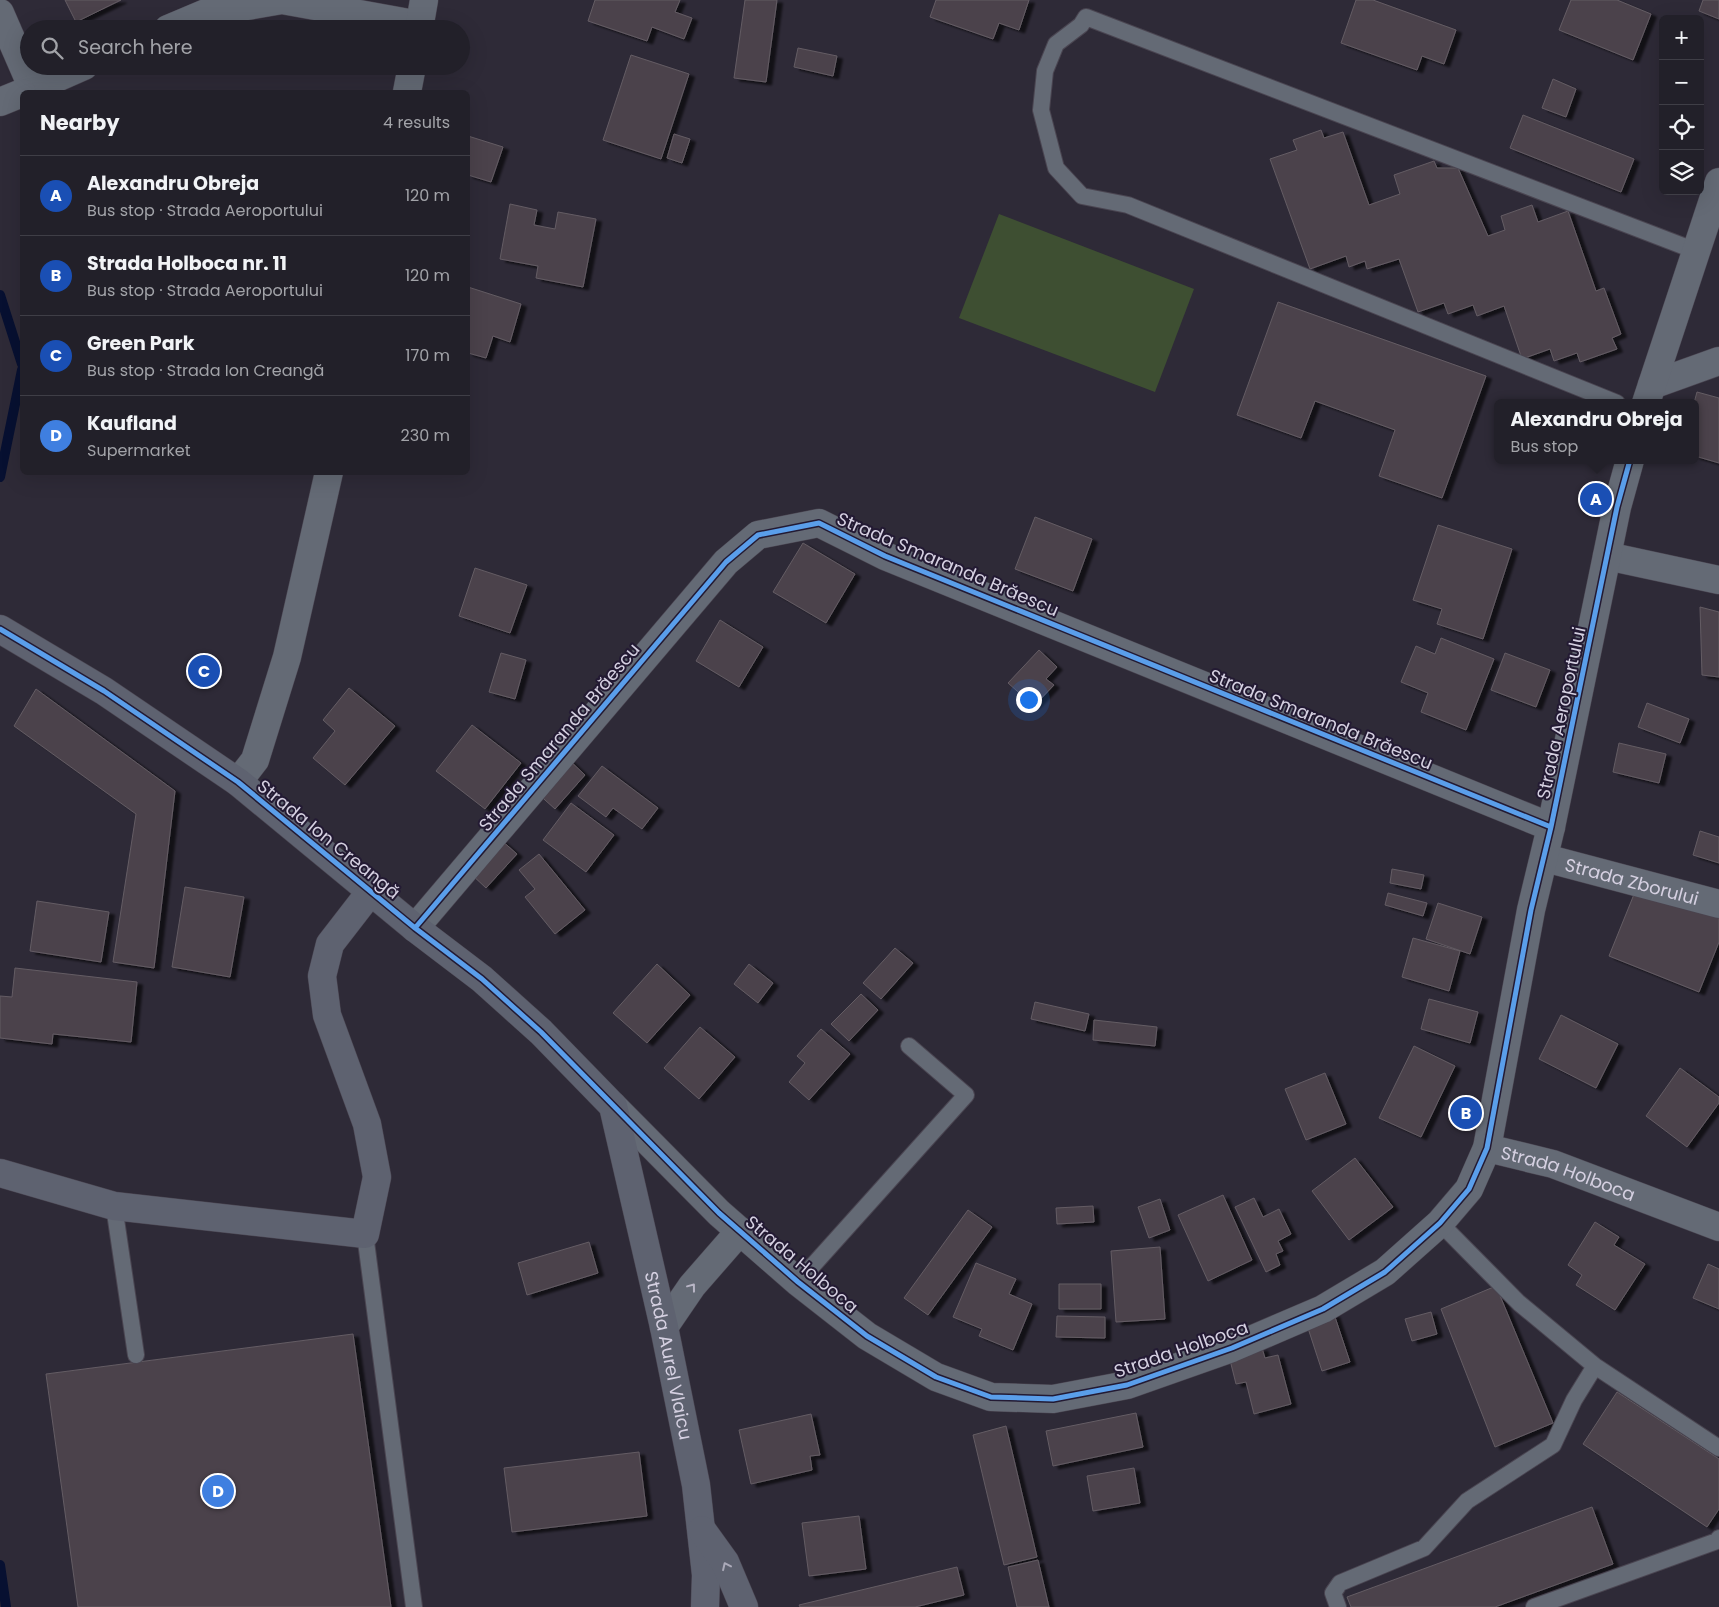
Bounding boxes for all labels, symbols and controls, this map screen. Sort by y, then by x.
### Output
map controls [1659,15,1704,195]
button: + [1659,15,1704,60]
search box [20,20,470,75]
icon: search [38,34,66,62]
text: Search here [78,34,192,61]
button: − [1659,60,1704,105]
button: locate [1659,105,1704,150]
text: Nearby [40,108,120,137]
text: 4 results [383,111,450,134]
button: layers [1659,150,1704,195]
text: Alexandru Obreja [87,170,259,197]
text: A [50,184,62,207]
text: 120 m [405,184,450,207]
text: Bus stop · Strada Aeroportului [87,199,323,222]
text: Strada Holboca nr. 11 [87,250,287,277]
text: B [51,264,61,287]
text: 120 m [405,264,450,287]
text: Bus stop · Strada Aeroportului [87,279,323,302]
text: Green Park [87,330,194,357]
text: C [50,344,62,367]
text: 170 m [405,344,450,367]
text: Bus stop · Strada Ion Creangă [87,359,324,382]
popup [1494,399,1699,464]
text: Alexandru Obreja [1510,406,1683,433]
text: Kaufland [87,410,177,437]
text: D [50,424,62,447]
text: 230 m [401,424,450,447]
text: Bus stop [1510,435,1578,458]
text: Supermarket [87,439,191,462]
pin: A [1580,480,1612,518]
street label: Strada Smaranda Brăescu [833,506,1063,622]
street label: Strada Aeroportului [1531,625,1591,801]
street label: Strada Smaranda Brăescu [473,637,645,837]
pin: C [188,652,220,690]
street label: Strada Smaranda Brăescu [1206,663,1436,775]
your location [1016,687,1042,713]
street label: Strada Ion Creangă [252,774,406,904]
street label: Strada Zborului [1562,851,1702,911]
pin: B [1450,1094,1482,1132]
street label: Strada Holboca [1498,1139,1639,1207]
street label: Strada Holboca [740,1209,864,1319]
street label: Strada Aurel Vlaicu [639,1269,699,1442]
one-way arrow [686,1284,694,1293]
street label: Strada Holboca [1111,1314,1251,1384]
pin: D [202,1472,234,1510]
one-way arrow [722,1562,733,1571]

